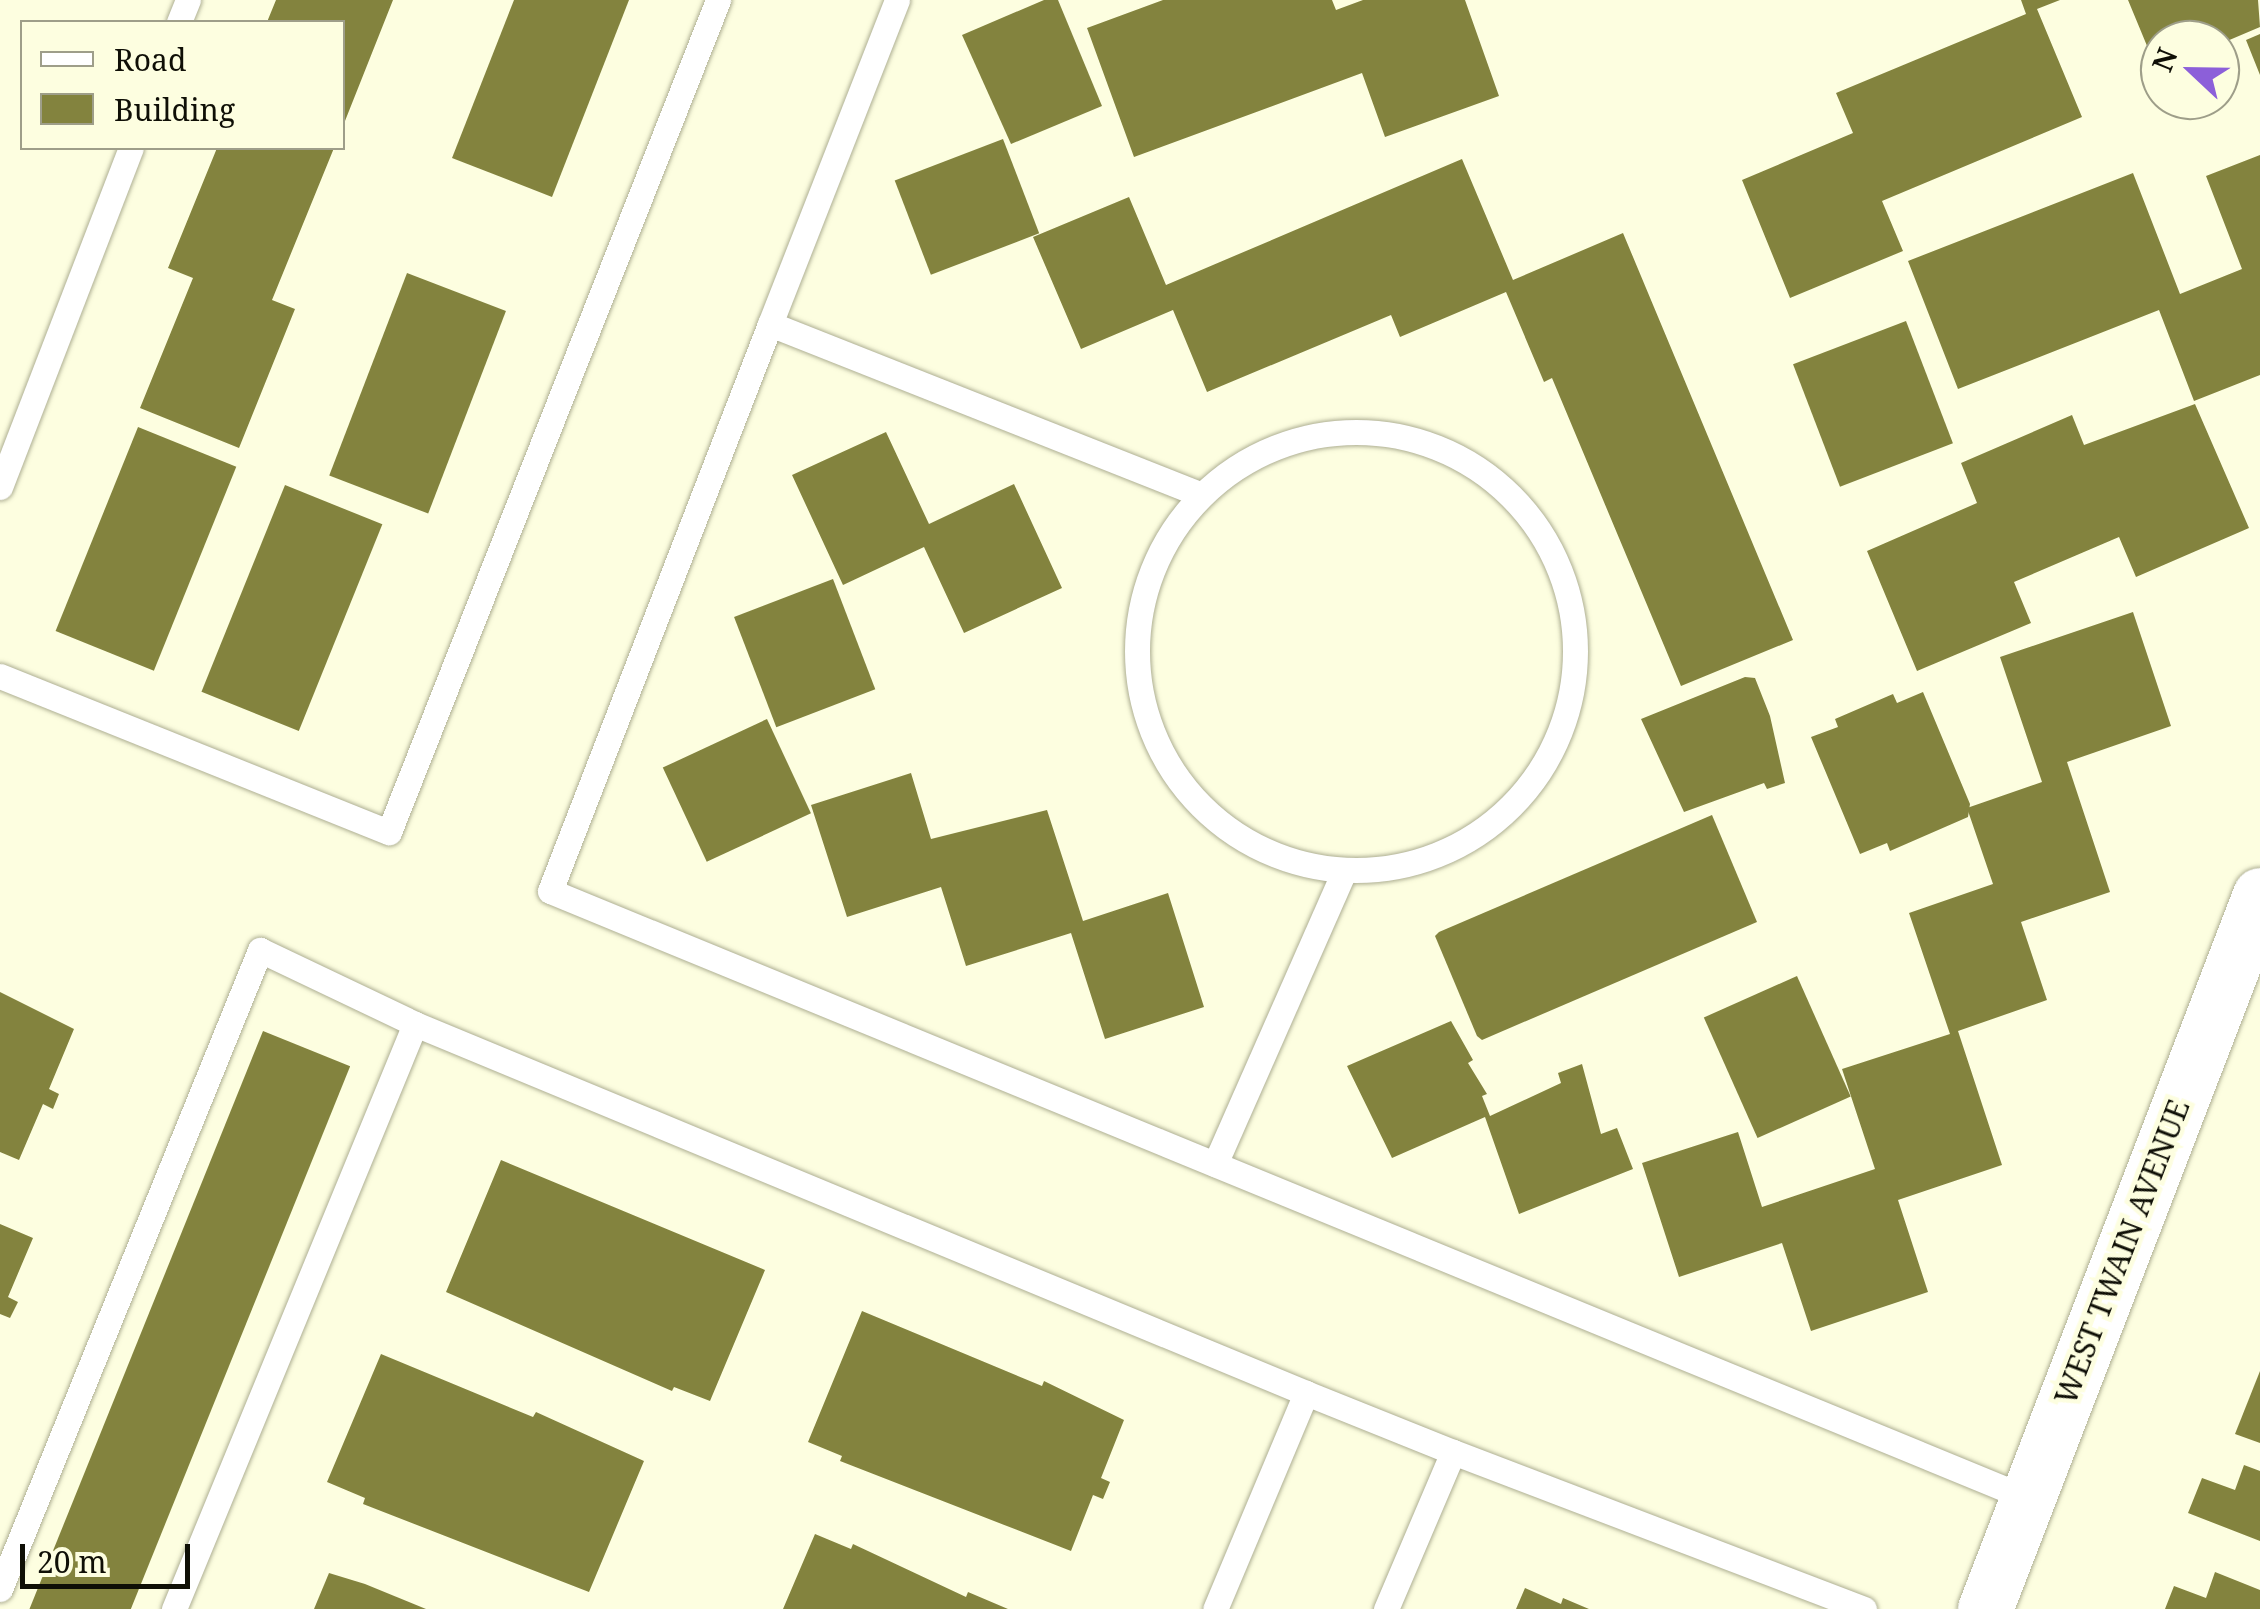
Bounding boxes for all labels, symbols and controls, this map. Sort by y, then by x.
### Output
legend [20,20,345,150]
north arrow [2140,20,2240,120]
text: Road [114,39,186,80]
text: N [2142,42,2186,77]
text: Building [114,89,235,130]
street label: WEST TWAIN AVENUE [2047,1095,2197,1409]
scale bar [25,1524,195,1586]
text: 20 m [37,1541,107,1582]

